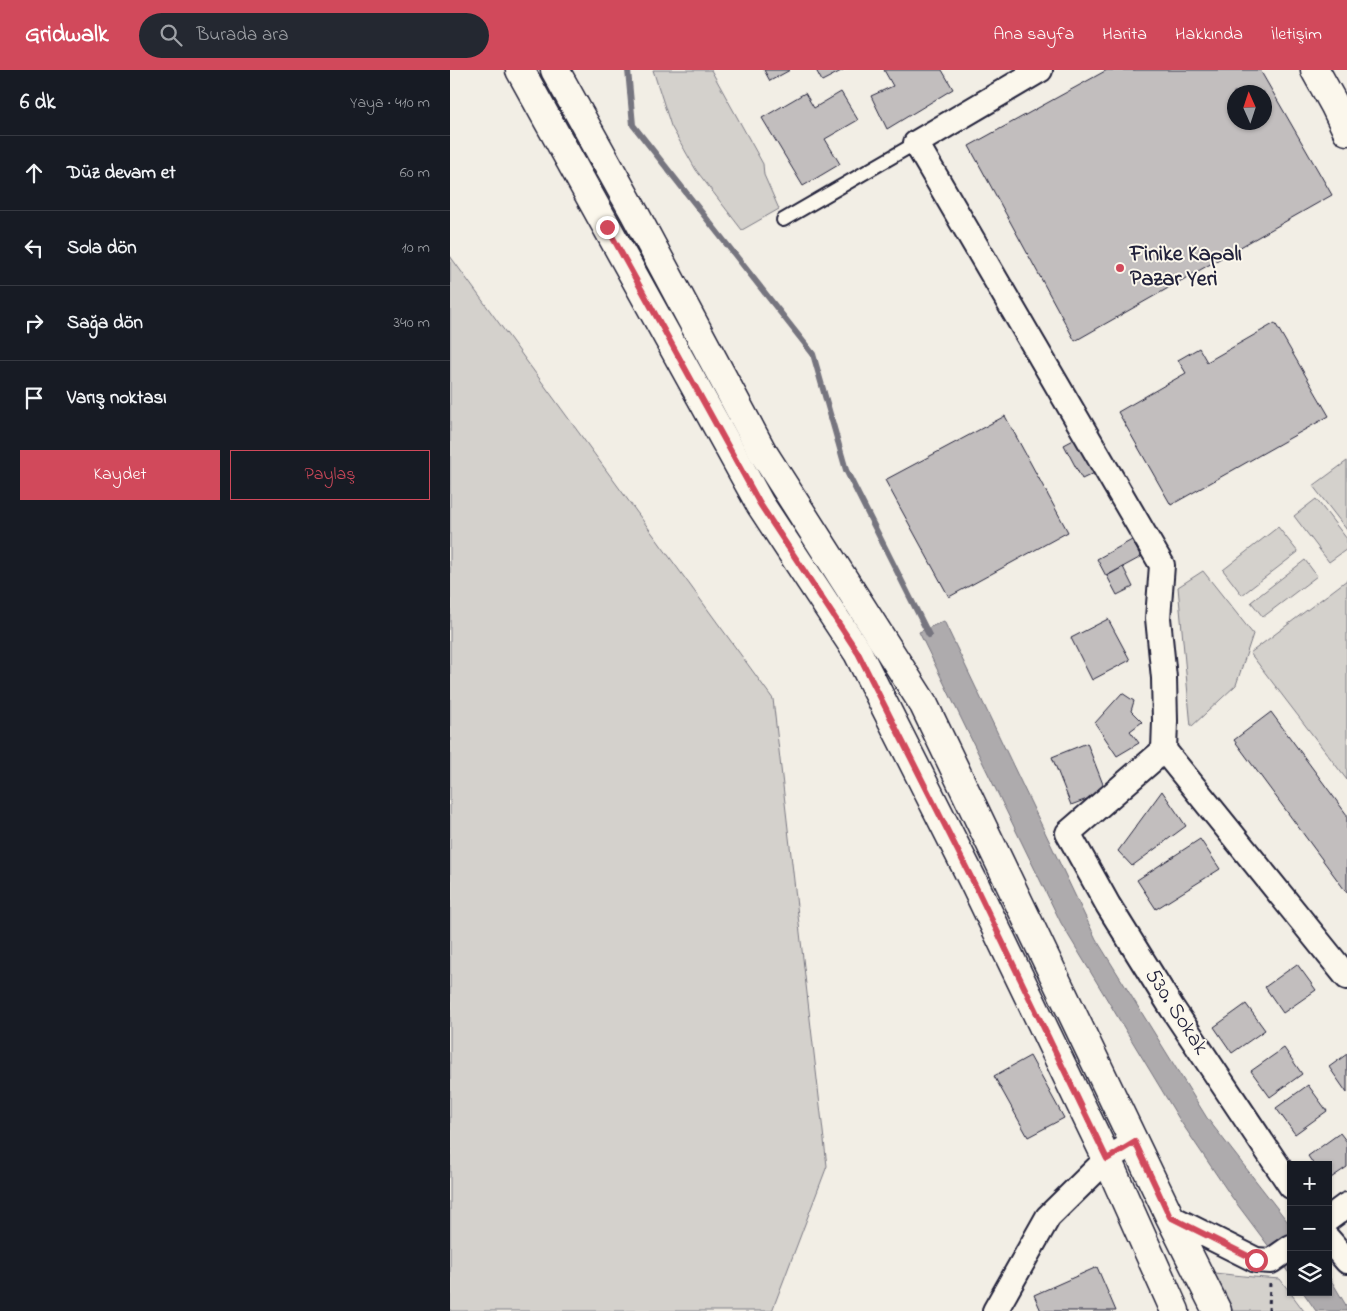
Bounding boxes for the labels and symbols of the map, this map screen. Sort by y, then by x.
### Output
north arrow [1227,85,1272,130]
route end [596,216,619,239]
place label: Finike Kapalı Pazar Yeri [1129,239,1242,296]
marker: Finike Kapalı Pazar Yeri [1114,262,1126,274]
street label: 530. Sokak [1136,963,1216,1062]
route start [1245,1249,1268,1272]

